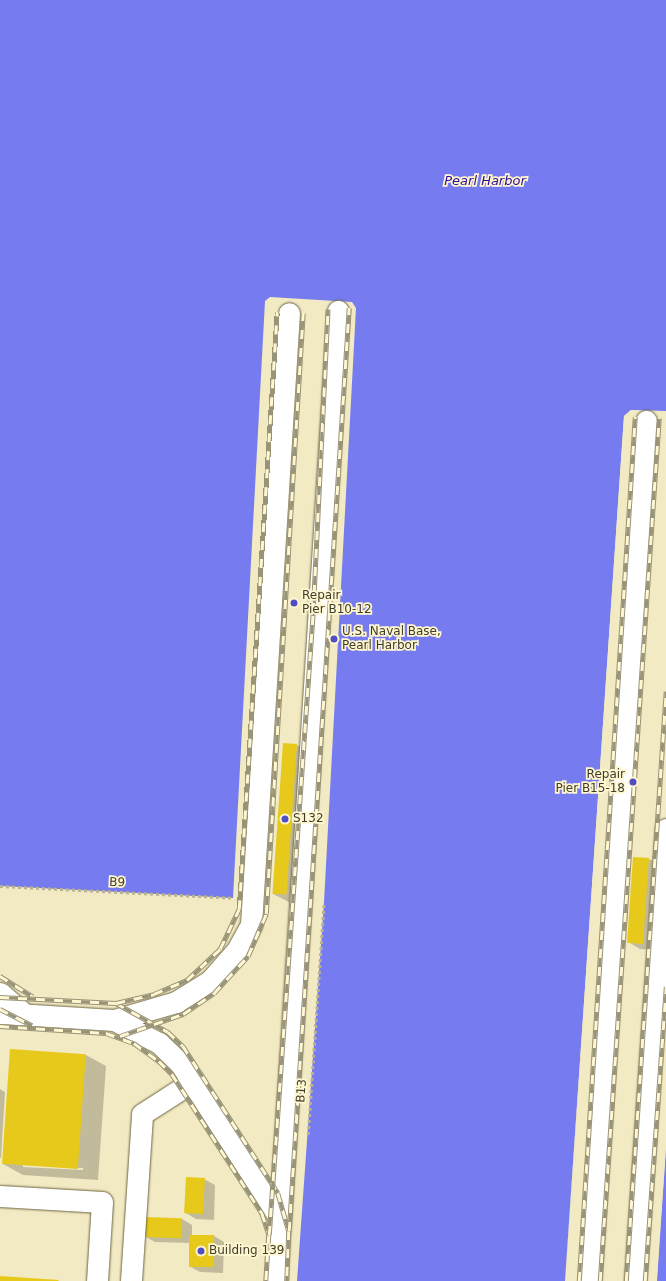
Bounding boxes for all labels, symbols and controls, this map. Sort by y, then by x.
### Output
water label: Pearl Harbor [444,173,526,189]
place label: Repair Pier B10-12 [302,589,372,617]
marker: Repair Pier B10-12 [289,598,299,608]
place label: U.S. Naval Base, Pearl Harbor [342,625,441,653]
marker: U.S. Naval Base, Pearl Harbor [329,634,339,644]
place label: Repair Pier B15-18 [555,768,625,796]
marker: Repair Pier B15-18 [628,777,638,787]
place label: S132 [293,812,324,826]
marker: S132 [280,814,290,824]
street label: B9 [109,875,125,891]
street label: B13 [294,1079,310,1103]
place label: Building 139 [209,1244,284,1258]
marker: Building 139 [196,1246,206,1256]

